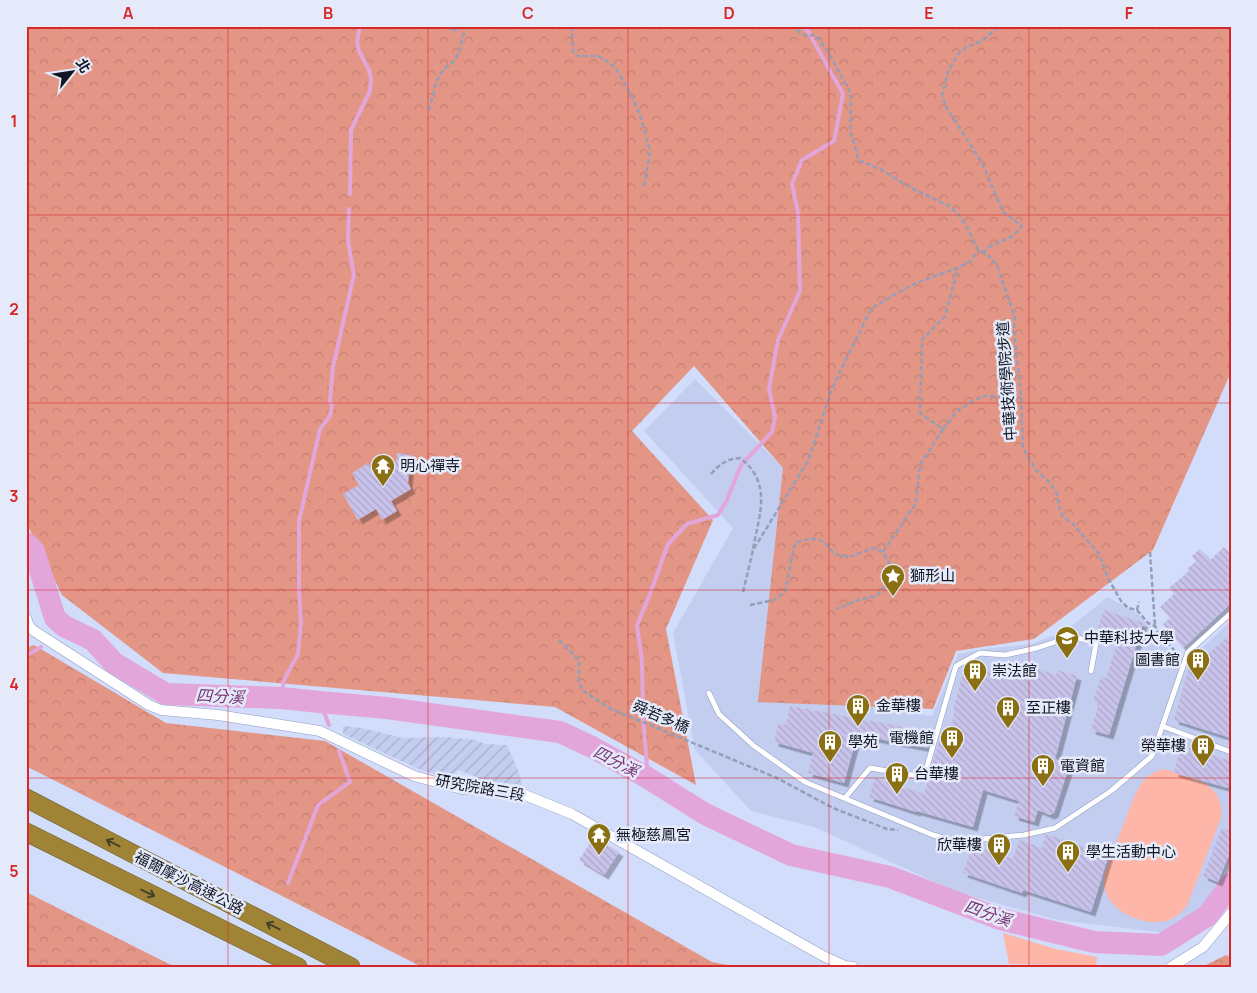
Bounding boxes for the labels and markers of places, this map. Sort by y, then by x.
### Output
temple icon: 明心禪寺 [370,453,396,487]
place label: 明心禪寺 [400,455,460,476]
place icon: 獅形山 [880,563,906,597]
place label: 獅形山 [910,565,955,586]
school or university icon: 中華科技大學 [1054,625,1080,659]
place label: 中華科技大學 [1084,627,1174,648]
building icon: 圖書館 [1185,647,1211,681]
place label: 圖書館 [1135,649,1180,670]
building icon: 崇法館 [962,658,988,692]
place label: 崇法館 [992,660,1037,681]
building icon: 金華樓 [845,693,871,727]
place label: 金華樓 [876,695,921,716]
building icon: 至正樓 [995,695,1021,729]
place label: 至正樓 [1026,697,1071,718]
building icon: 電機館 [939,725,965,759]
place label: 電機館 [889,727,934,748]
building icon: 學苑 [817,729,843,763]
place label: 學苑 [848,731,878,752]
building icon: 榮華樓 [1190,733,1216,767]
place label: 榮華樓 [1141,735,1186,756]
building icon: 電資館 [1030,753,1056,787]
place label: 電資館 [1060,755,1105,776]
building icon: 台華樓 [884,761,910,795]
place label: 台華樓 [914,763,959,784]
temple icon: 無極慈鳳宮 [586,822,612,856]
place label: 無極慈鳳宮 [616,824,691,845]
building icon: 欣華樓 [986,832,1012,866]
place label: 欣華樓 [937,834,982,855]
building icon: 學生活動中心 [1055,839,1081,873]
place label: 學生活動中心 [1086,841,1176,862]

